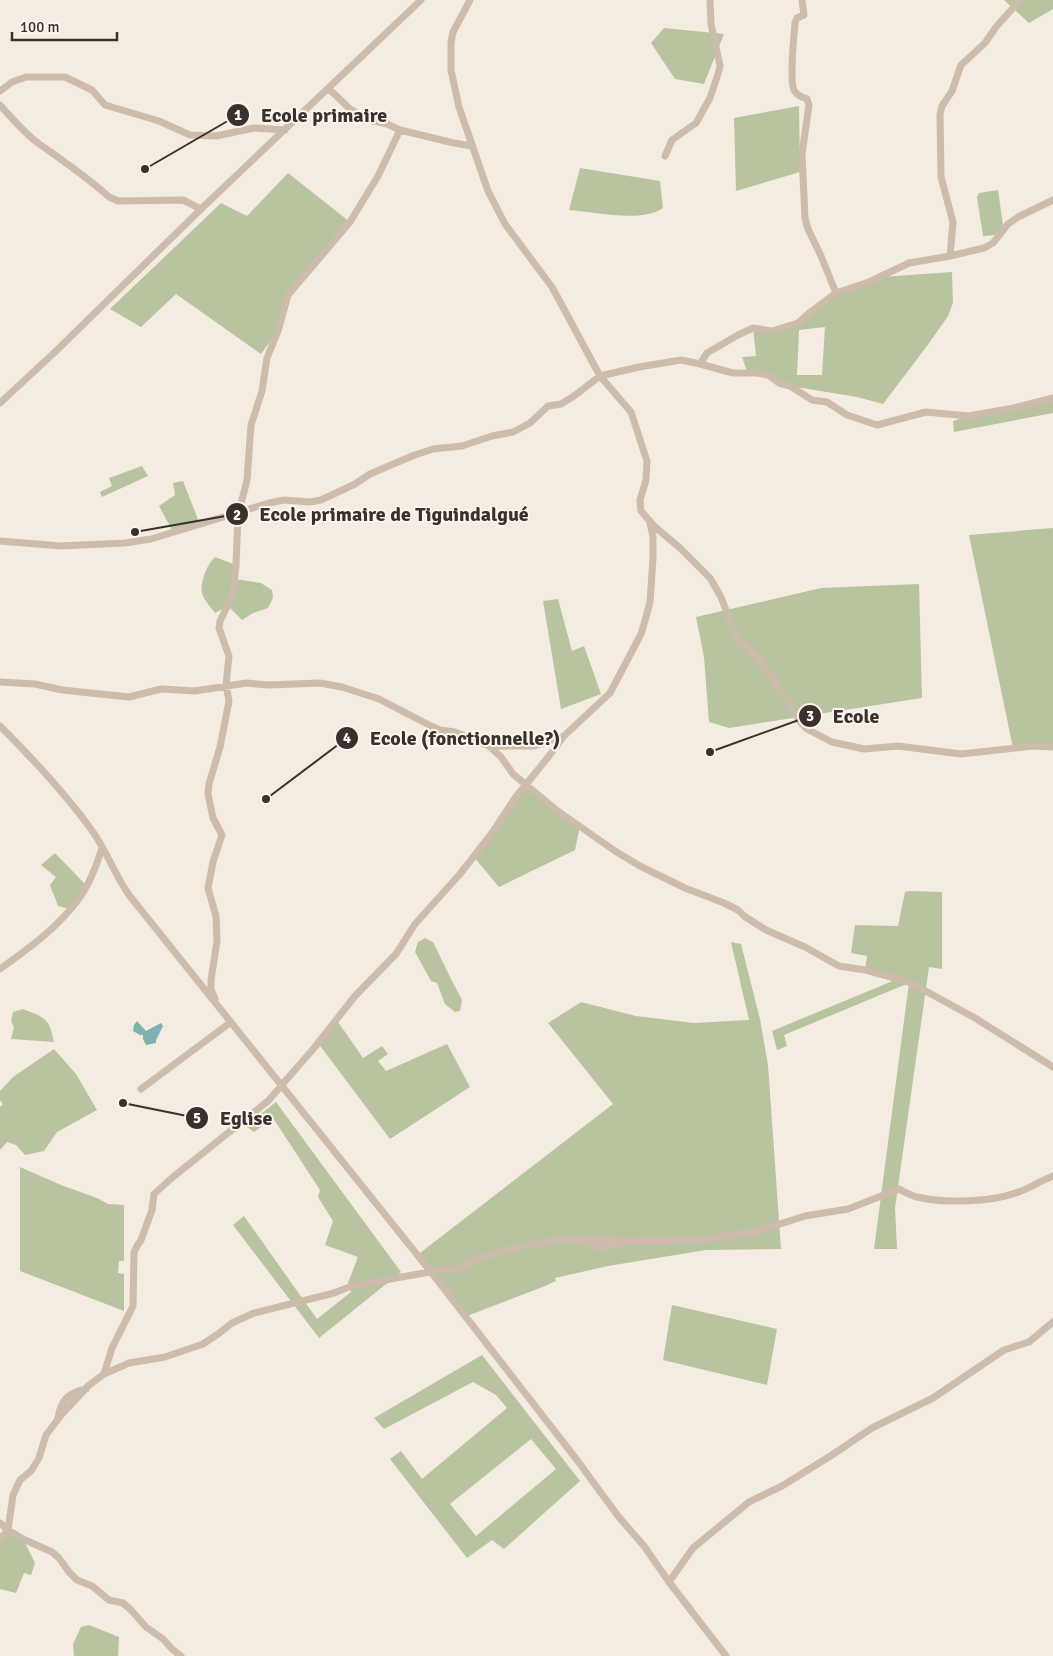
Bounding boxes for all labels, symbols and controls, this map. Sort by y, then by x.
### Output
scale bar [12,10,118,42]
text: 100 m [20,18,60,36]
callout: Ecole primaire [225,97,397,132]
text: Ecole primaire [261,103,387,128]
text: 1 [234,106,242,124]
callout: Ecole primaire de Tiguindalgué [225,497,539,532]
text: Ecole primaire de Tiguindalgué [259,502,529,527]
text: 2 [233,506,241,524]
callout: Ecole [797,698,889,733]
text: Ecole [832,704,880,729]
text: 3 [806,707,814,725]
callout: Ecole (fonctionnelle?) [334,720,570,755]
text: Ecole (fonctionnelle?) [370,726,560,751]
text: 4 [343,729,351,747]
callout: Eglise [184,1101,282,1136]
text: Eglise [220,1106,272,1131]
text: 5 [193,1109,201,1127]

